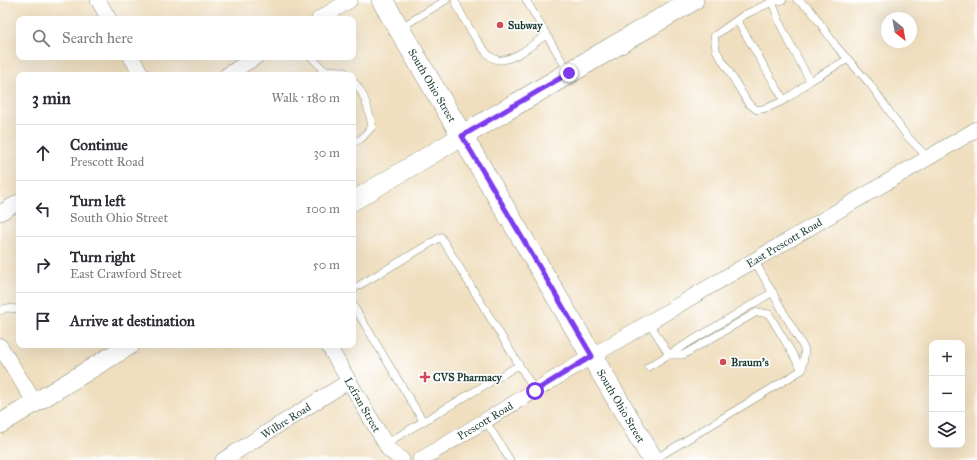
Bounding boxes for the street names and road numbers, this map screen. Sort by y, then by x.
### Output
street label: South Ohio Street [406,46,459,124]
street label: East Prescott Road [744,215,825,270]
street label: South Ohio Street [594,367,648,445]
street label: Lefran Street [342,375,384,434]
street label: Prescott Road [455,399,516,442]
street label: Wilbre Road [258,400,313,441]

